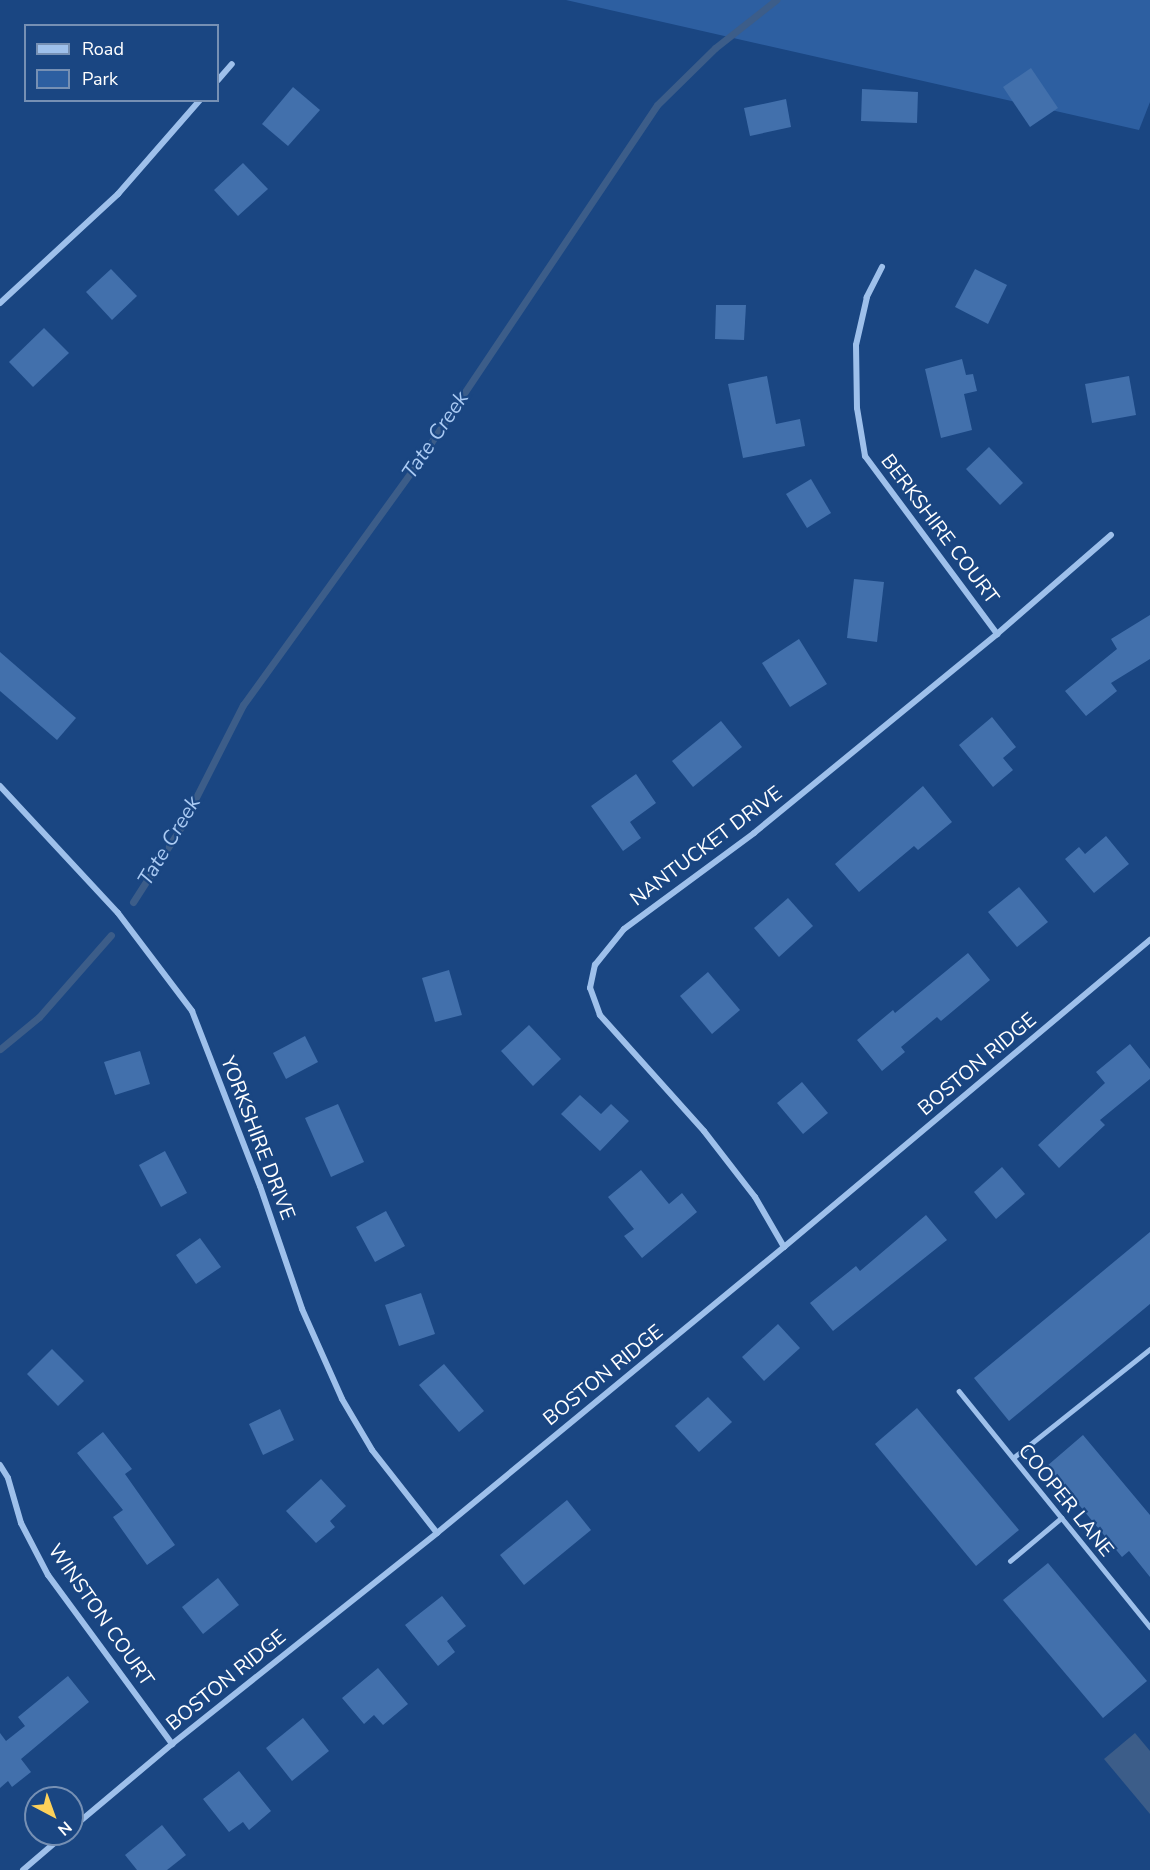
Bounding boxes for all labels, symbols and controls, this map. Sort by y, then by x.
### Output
legend [24,24,219,102]
text: Road [82,37,124,61]
text: Park [82,67,118,91]
water label: Tate Creek [396,386,474,484]
street label: BERKSHIRE COURT [876,449,1004,609]
street label: NANTUCKET DRIVE [625,781,787,911]
water label: Tate Creek [132,792,206,890]
street label: BOSTON RIDGE [913,1008,1041,1120]
street label: YORKSHIRE DRIVE [216,1053,300,1223]
street label: BOSTON RIDGE [538,1319,668,1431]
street label: COOPER LANE [1013,1439,1119,1561]
street label: WINSTON COURT [43,1539,159,1691]
street label: BOSTON RIDGE [161,1624,291,1736]
north arrow [24,1786,84,1846]
text: N [53,1816,76,1840]

